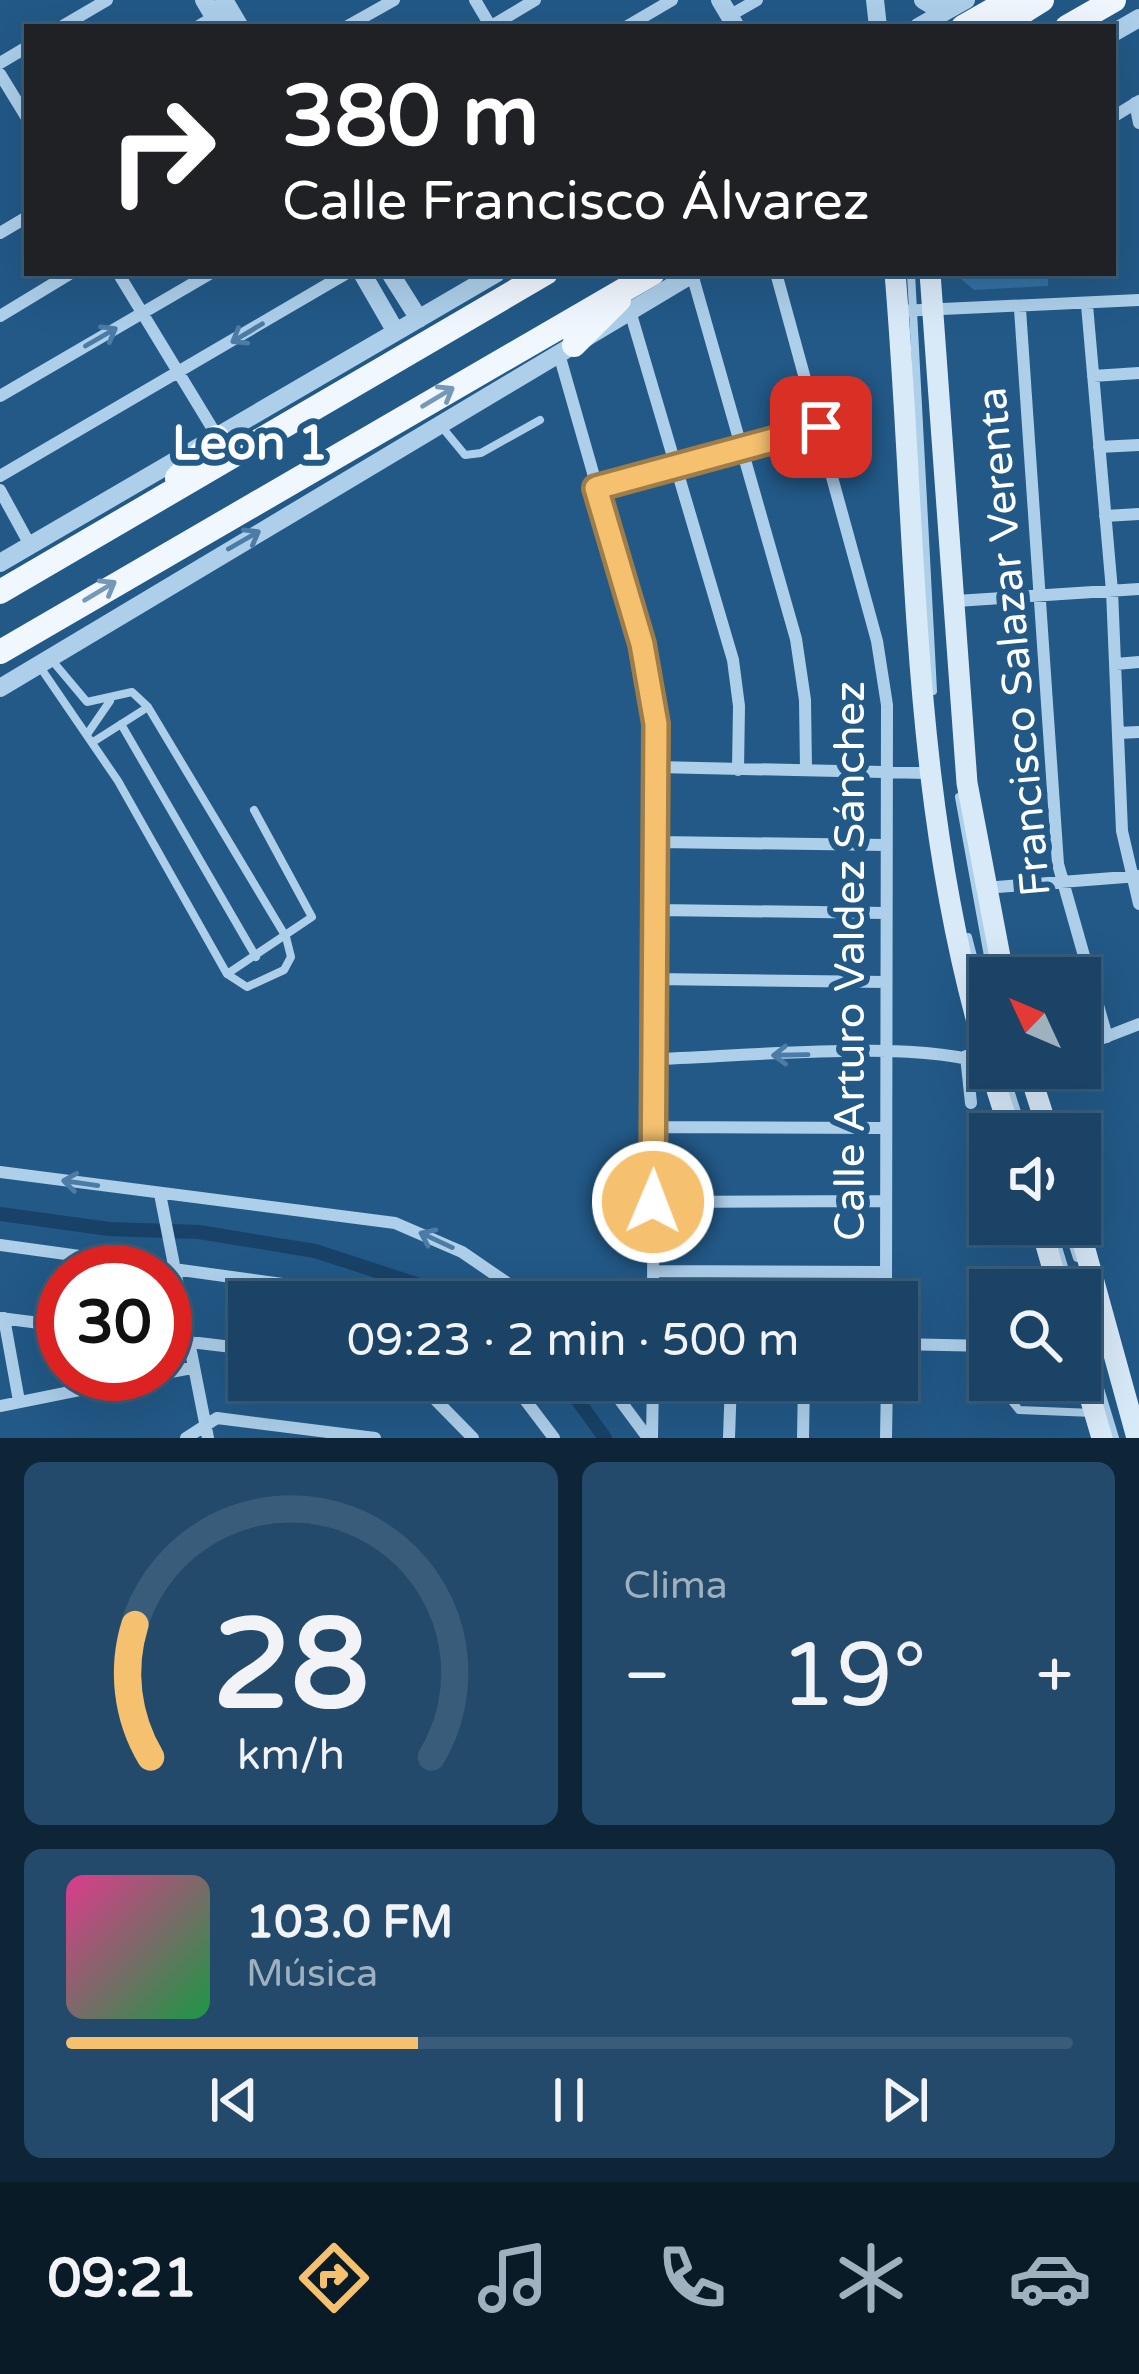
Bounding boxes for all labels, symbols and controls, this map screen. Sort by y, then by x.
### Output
text: 380 m [282,67,539,168]
icon: right [84,72,240,228]
text: Calle Francisco Álvarez [282,169,870,234]
one-way arrow [230,322,265,346]
one-way arrow [83,325,117,349]
pin [770,376,872,478]
one-way arrow [420,385,454,409]
street label: Francisco Salazar Verenta [966,385,1062,899]
icon: arrive [788,394,854,460]
district label: Leon 1 [172,415,328,473]
one-way arrow [226,527,261,551]
one-way arrow [82,579,117,603]
street label: Calle Arturo Valdez Sánchez [825,681,876,1241]
north arrow [969,957,1101,1089]
map controls [969,957,1101,1401]
one-way arrow [771,1044,810,1067]
button: sound [969,1113,1101,1245]
position arrow [590,1139,716,1265]
one-way arrow [61,1171,100,1194]
one-way arrow [419,1228,455,1250]
speed limit sign: 30 [36,1245,192,1401]
button: search [969,1269,1101,1401]
text: 09:23 · 2 min · 500 m [347,1314,799,1368]
text: Clima [624,1562,728,1609]
text: 28 [212,1591,369,1742]
text: 19° [780,1622,927,1731]
text: − [624,1636,671,1716]
text: + [1036,1636,1073,1716]
text: km/h [237,1729,345,1780]
text: 103.0 FM [246,1896,453,1950]
text: Música [246,1950,378,1997]
icon: previous [201,2067,267,2133]
icon: pause [536,2067,602,2133]
icon: next [872,2067,938,2133]
icon: directions [292,2236,376,2320]
icon: music [471,2236,555,2320]
icon: phone [650,2236,734,2320]
icon: climate [829,2236,913,2320]
icon: car [1008,2236,1092,2320]
text: 09:21 [47,2246,197,2311]

